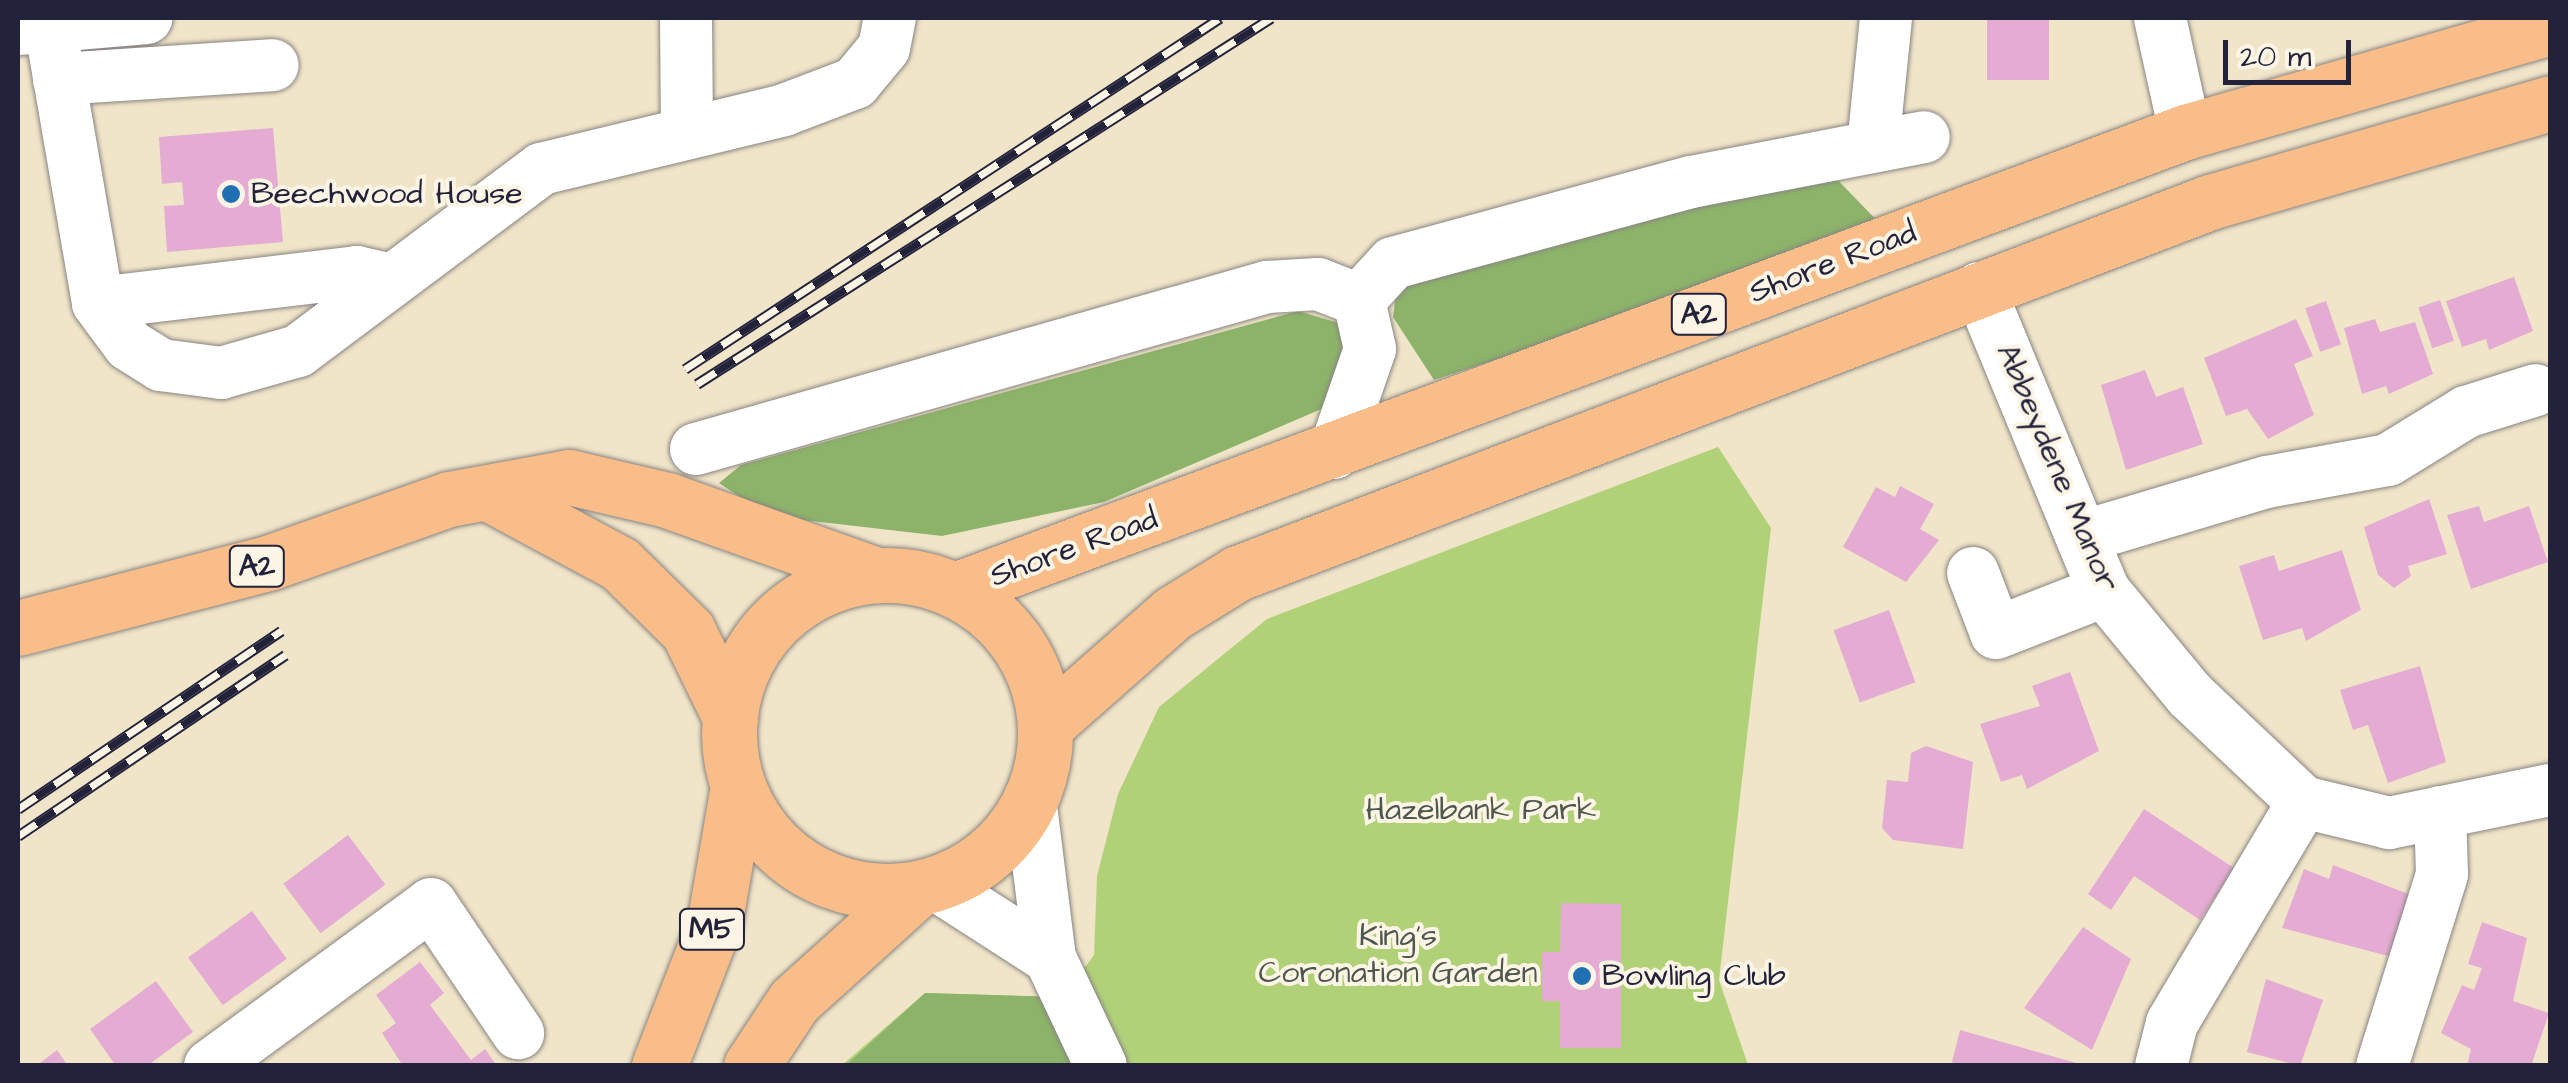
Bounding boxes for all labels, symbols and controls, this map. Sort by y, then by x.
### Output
scale bar [2228,20,2356,82]
text: 20 m [2240,36,2311,78]
place label: Beechwood House [251,175,523,213]
marker: Beechwood House [220,183,242,205]
street label: Shore Road [1744,214,1922,312]
road number: A2 [1669,289,1729,339]
street label: Abbeydene Manor [1987,338,2127,598]
street label: Shore Road [985,500,1163,596]
road number: A2 [227,541,287,591]
park label: Hazelbank Park [1366,791,1596,829]
road number: M5 [677,904,747,954]
park label: King's Coronation Garden [1258,918,1538,993]
place label: Bowling Club [1602,957,1786,995]
marker: Bowling Club [1571,965,1593,987]

